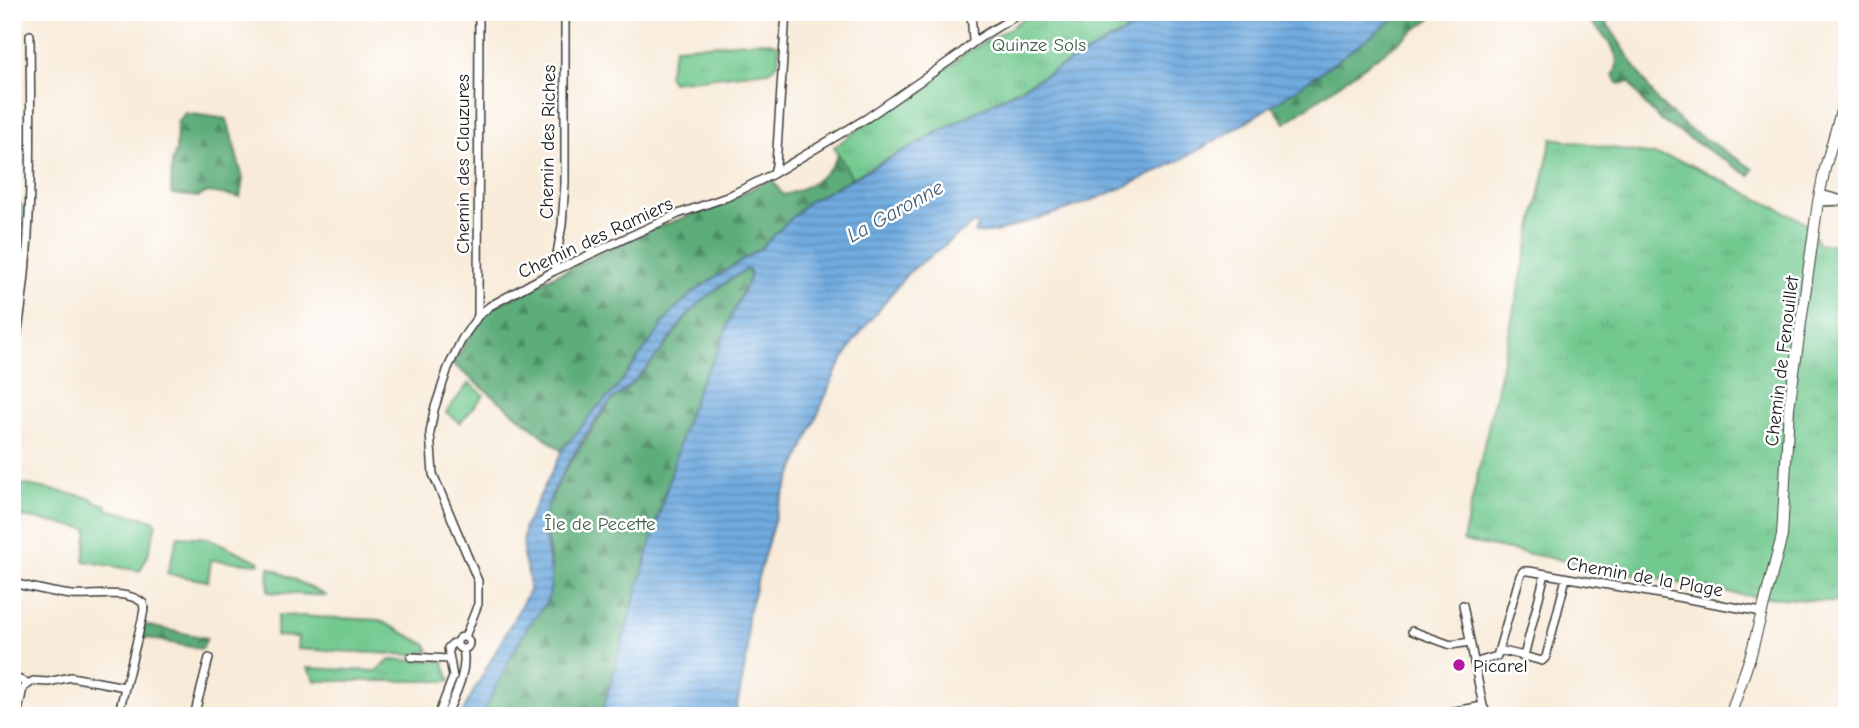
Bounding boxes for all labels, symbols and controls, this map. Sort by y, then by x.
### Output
park label: Quinze Sols [992,34,1086,56]
street label: Chemin des Riches [536,65,560,219]
street label: Chemin des Clauzures [452,74,474,254]
water label: La Garonne [843,174,948,247]
street label: Chemin des Ramiers [515,192,676,283]
street label: Chemin de Fenouillet [1761,274,1803,448]
park label: Île de Pecette [544,513,656,535]
street label: Chemin de la Plage [1565,552,1725,602]
place label: Picarel [1473,655,1528,677]
marker: Picarel [1451,657,1467,673]

